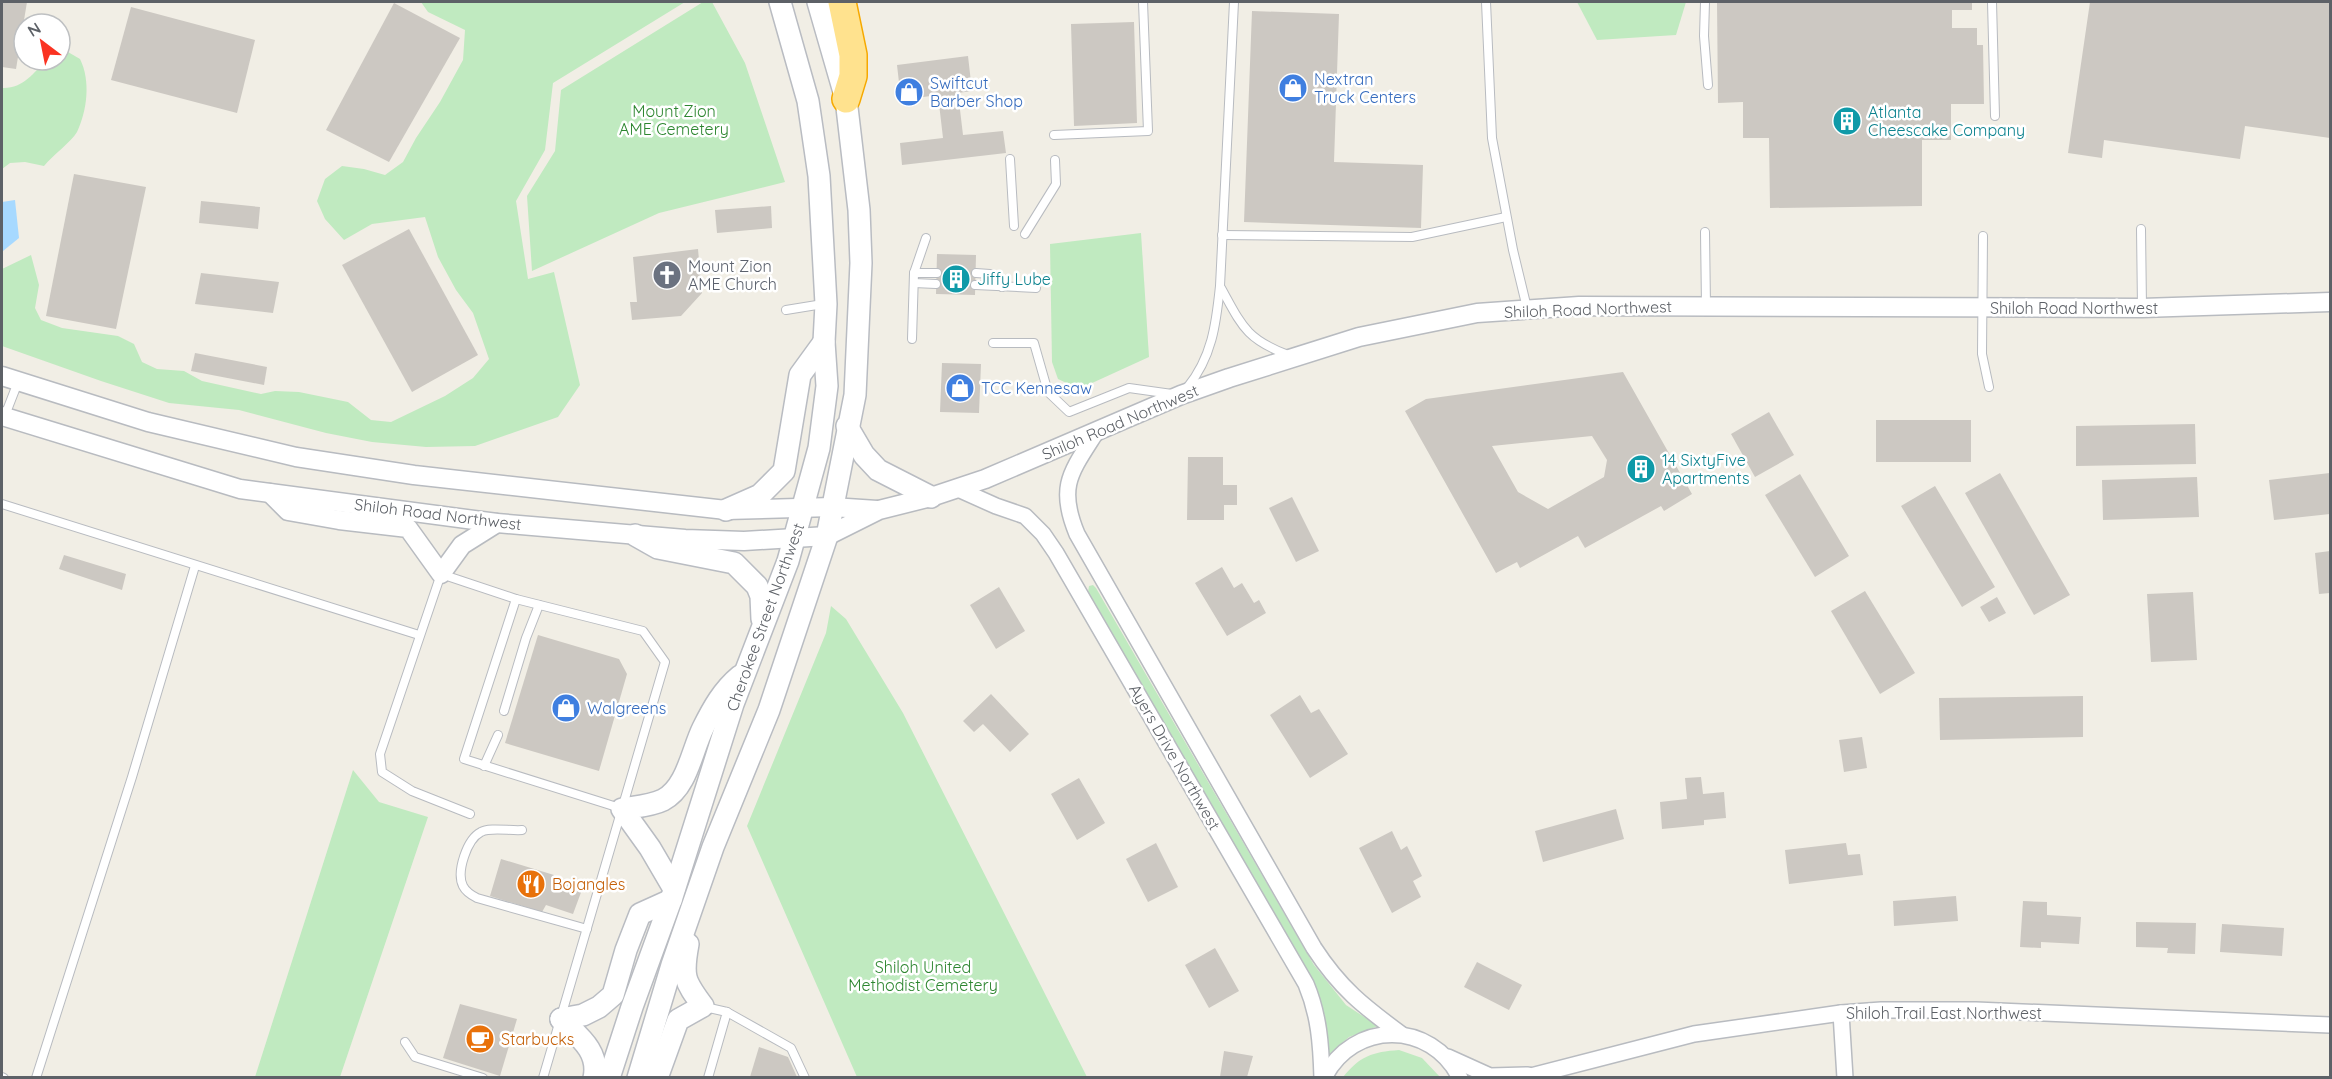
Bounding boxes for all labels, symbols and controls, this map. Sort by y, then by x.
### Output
north arrow [12,12,72,72]
text: N [24,18,44,41]
place label: Nextran Truck Centers [1314,69,1416,107]
shop icon: Nextran Truck Centers [1277,72,1309,104]
place label: Swiftcut Barber Shop [930,73,1023,111]
shop icon: Swiftcut Barber Shop [893,76,925,108]
park label: Mount Zion AME Cemetery [619,101,729,139]
place label: Atlanta Cheescake Company [1868,102,2025,140]
building icon: Atlanta Cheescake Company [1831,105,1863,137]
place label: Mount Zion AME Church [688,256,777,294]
church icon: Mount Zion AME Church [651,259,683,291]
building icon: Jiffy Lube [940,263,972,295]
place label: Jiffy Lube [977,269,1051,289]
street label: Shiloh Road Northwest [1504,296,1672,322]
street label: Shiloh Road Northwest [1990,298,2158,318]
shop icon: TCC Kennesaw [944,372,976,404]
place label: TCC Kennesaw [981,378,1092,398]
street label: Shiloh Road Northwest [1039,380,1201,464]
place label: 14 SixtyFive Apartments [1662,450,1749,488]
building icon: 14 SixtyFive Apartments [1625,453,1657,485]
street label: Shiloh Road Northwest [353,494,523,534]
street label: Cherokee Street Northwest [722,520,808,714]
street label: Ayers Drive Northwest [1125,681,1225,833]
shop icon: Walgreens [550,692,582,724]
place label: Walgreens [587,698,666,718]
restaurant icon: Bojangles [515,868,547,900]
place label: Bojangles [552,874,625,894]
park label: Shiloh United Methodist Cemetery [848,957,998,995]
street label: Shiloh Trail East Northwest [1846,1003,2042,1023]
cafe icon: Starbucks [464,1023,496,1055]
place label: Starbucks [501,1029,574,1049]

